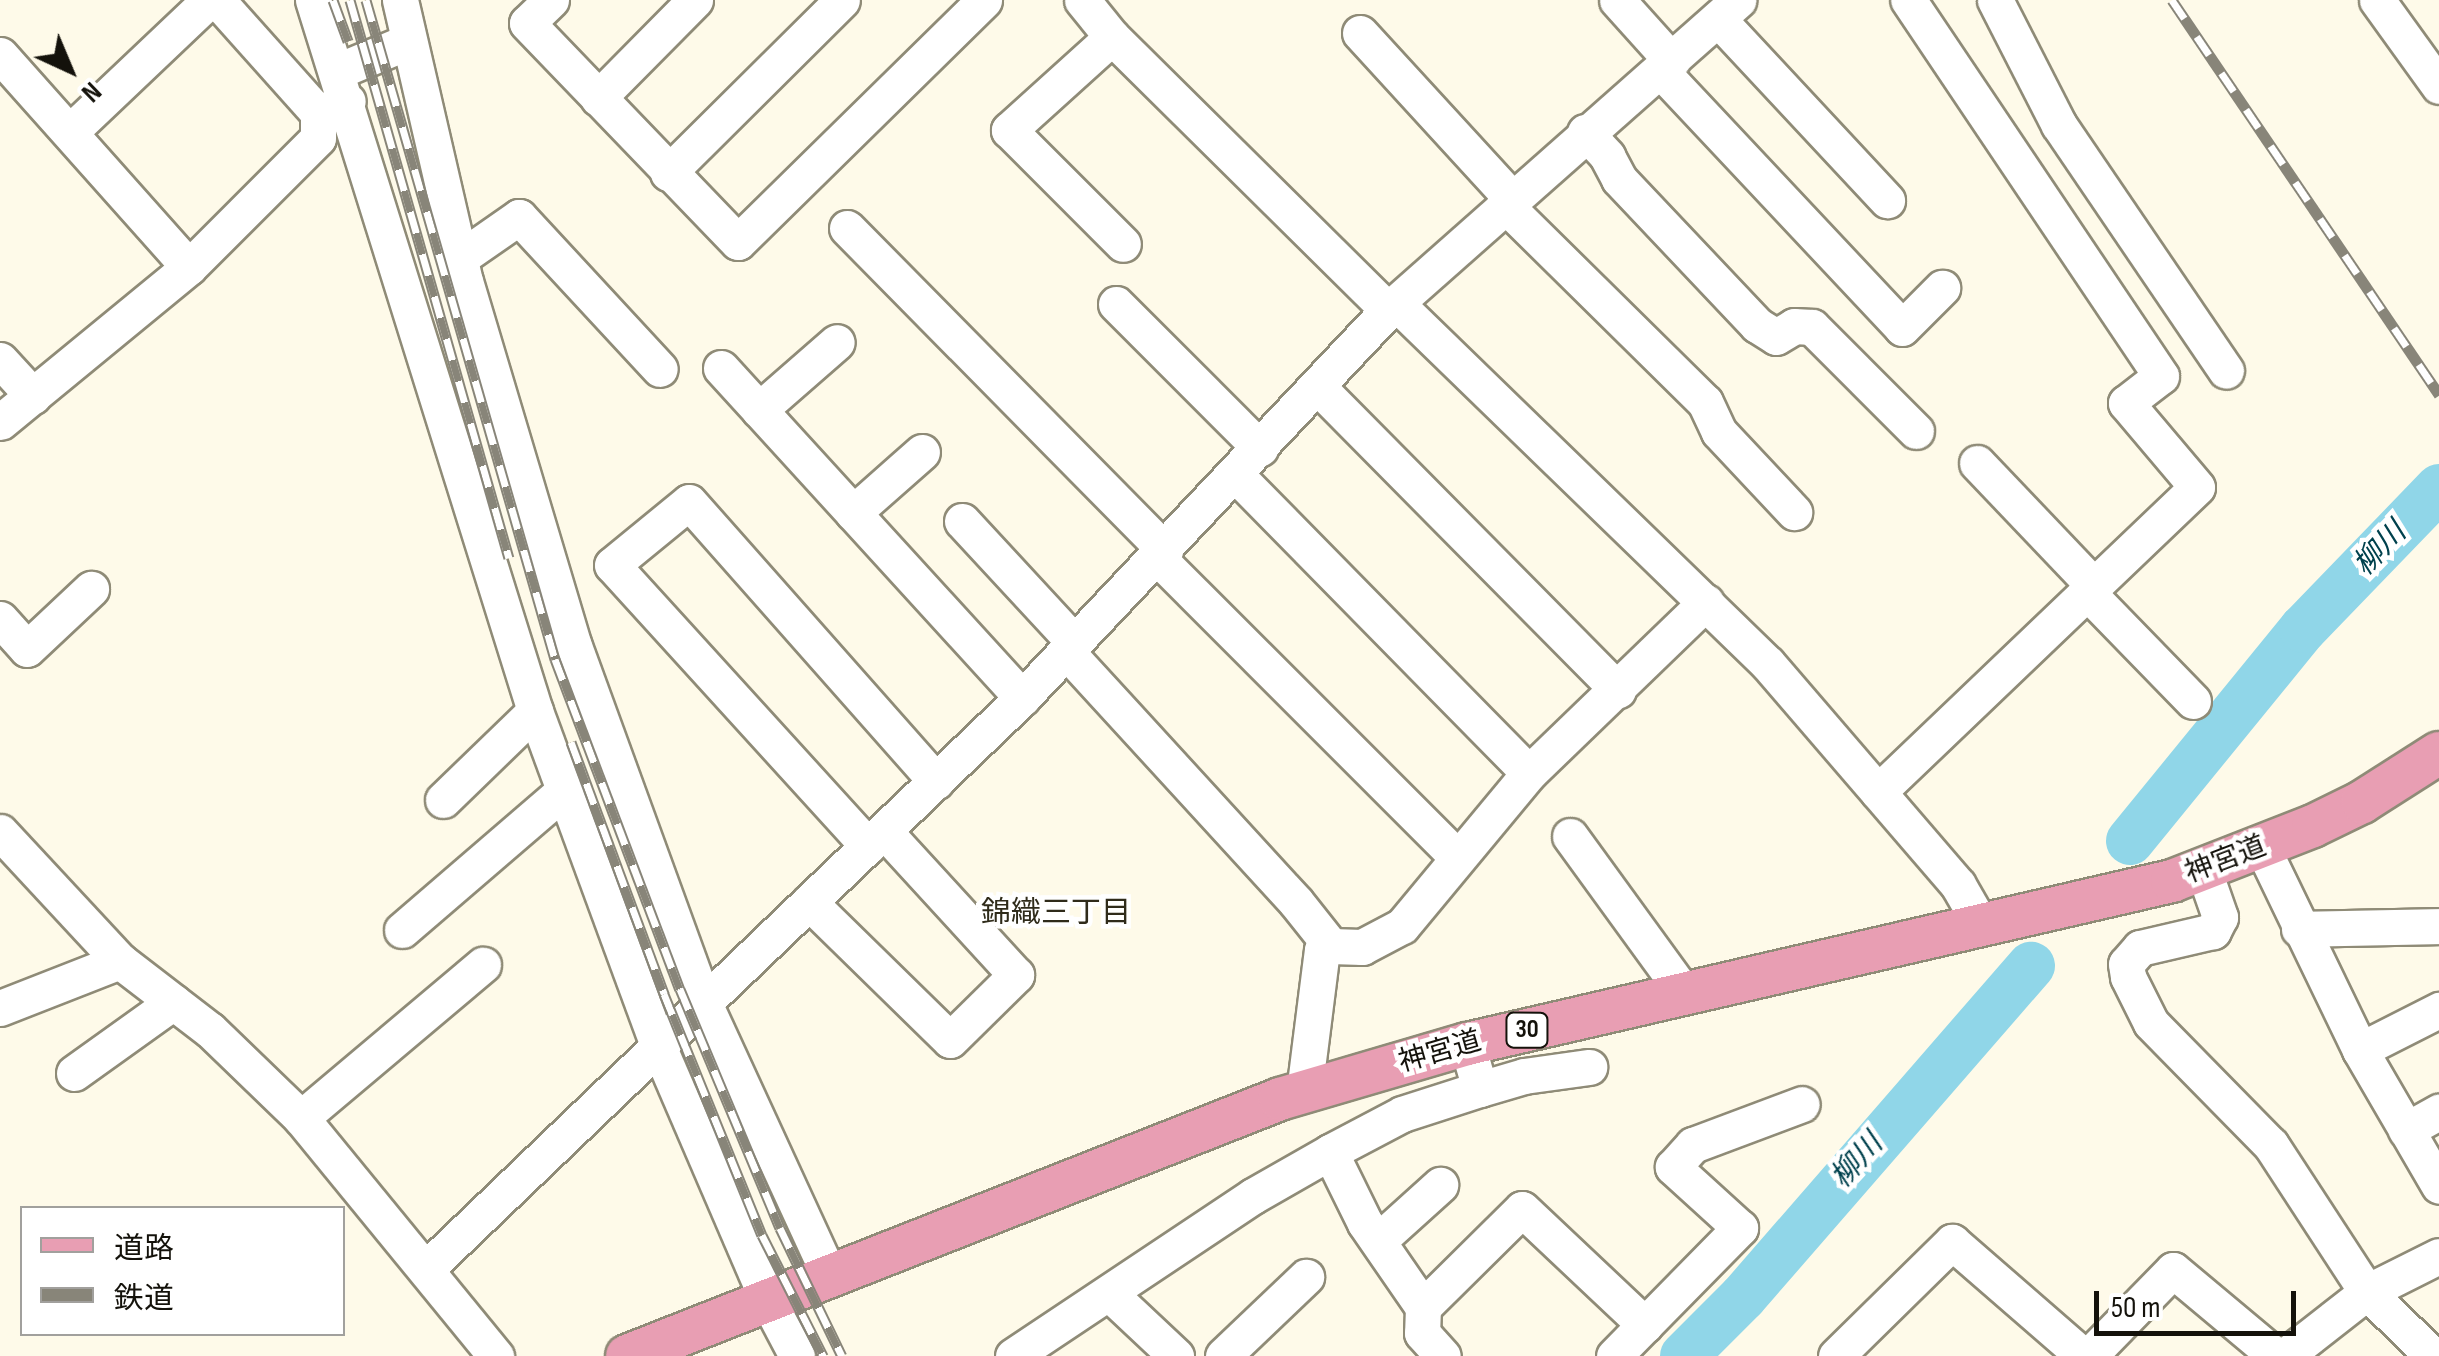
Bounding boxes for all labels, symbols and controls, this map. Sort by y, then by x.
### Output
north arrow [20,20,120,120]
text: N [74,75,108,109]
water label: 柳川 [2346,515,2414,583]
street label: 神宮道 [2181,829,2271,891]
district label: 錦織三丁目 [981,895,1131,931]
road number: 30 [1504,1010,1550,1050]
street label: 神宮道 [1395,1024,1485,1080]
water label: 柳川 [1824,1127,1890,1195]
legend [20,1206,345,1336]
text: 道路 [114,1231,174,1267]
scale bar [2099,1271,2302,1333]
text: 鉄道 [114,1281,174,1317]
text: 50 m [2111,1290,2160,1326]

